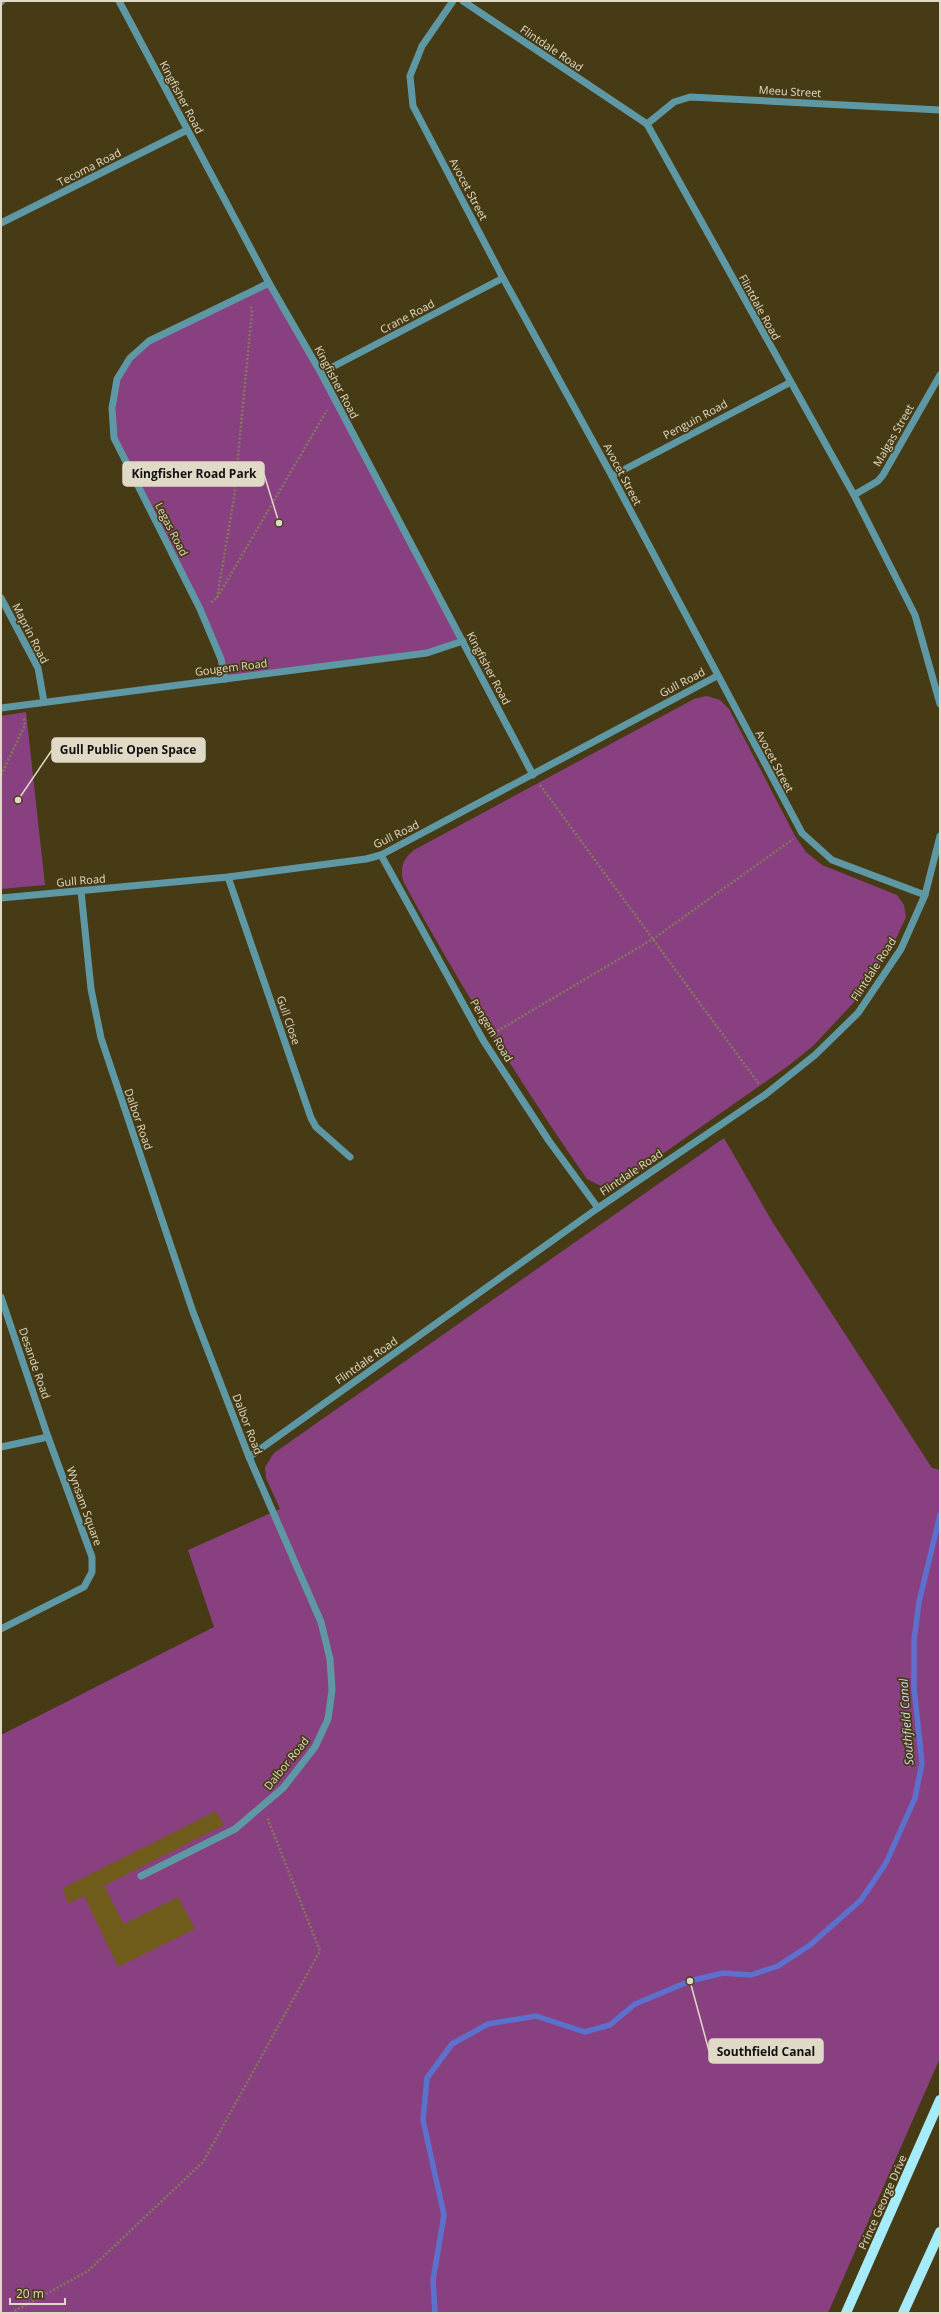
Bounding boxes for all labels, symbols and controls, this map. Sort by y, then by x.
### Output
street label: Flintdale Road [518,21,586,75]
street label: Kingfisher Road [156,58,208,136]
street label: Meeu Street [758,82,822,100]
street label: Tecoma Road [55,145,123,189]
street label: Avocet Street [446,155,492,223]
street label: Flintdale Road [736,272,784,342]
street label: Crane Road [377,295,437,337]
street label: Kingfisher Road [311,343,363,421]
street label: Penguin Road [660,396,730,442]
street label: Malgas Street [869,401,917,469]
street label: Avocet Street [600,440,646,508]
callout: Kingfisher Road Park [123,462,264,486]
text: Kingfisher Road Park [131,465,257,482]
street label: Legas Road [152,500,192,558]
street label: Maprin Road [9,600,53,666]
street label: Kingfisher Road [463,629,515,707]
street label: Gougem Road [194,655,268,679]
street label: Gull Road [657,664,707,700]
street label: Avocet Street [752,727,798,795]
callout: Gull Public Open Space [52,738,205,762]
text: Gull Public Open Space [60,741,196,758]
street label: Gull Road [371,816,421,852]
street label: Gull Road [56,870,106,890]
street label: Flintdale Road [847,934,899,1004]
street label: Gull Close [274,993,304,1047]
street label: Pengem Road [467,996,517,1064]
street label: Dalbor Road [122,1086,156,1152]
street label: Flintdale Road [597,1145,665,1199]
street label: Desande Road [16,1325,54,1401]
street label: Flintdale Road [332,1333,400,1387]
street label: Dalbor Road [230,1392,266,1456]
street label: Wynsam Square [64,1464,106,1548]
water label: Southfield Canal [894,1677,918,1766]
street label: Dalbor Road [260,1733,312,1793]
callout: Southfield Canal [709,2039,823,2063]
text: Southfield Canal [717,2043,815,2060]
street label: Prince George Drive [854,2152,910,2252]
scale bar [10,2280,65,2306]
text: 20 m [16,2285,44,2302]

